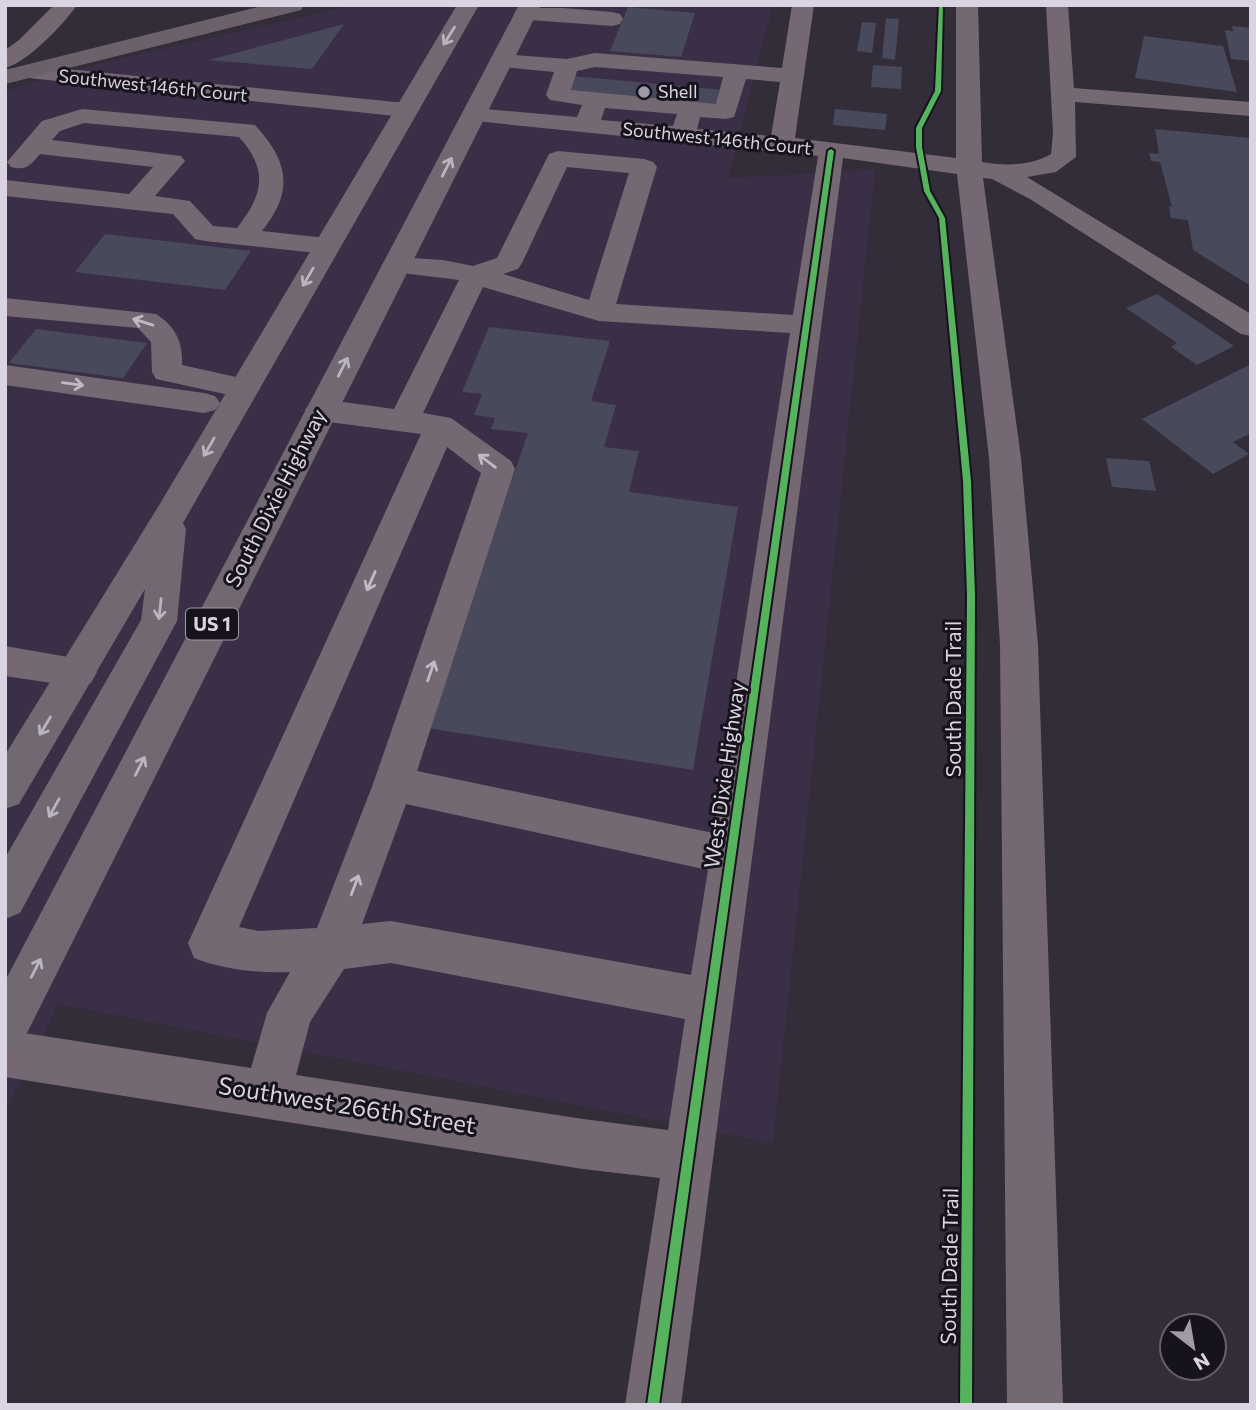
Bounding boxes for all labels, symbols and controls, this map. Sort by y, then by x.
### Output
one-way arrow [441,26,455,46]
street label: Southwest 146th Court [58,64,249,106]
place label: Shell [658,80,698,102]
marker: Shell [636,84,652,100]
street label: Southwest 146th Court [622,117,813,159]
one-way arrow [441,157,455,178]
one-way arrow [300,267,314,287]
one-way arrow [132,315,154,328]
one-way arrow [337,357,351,378]
one-way arrow [61,377,84,390]
street label: South Dixie Highway [219,404,330,590]
one-way arrow [202,437,216,457]
one-way arrow [478,453,497,468]
one-way arrow [364,570,377,591]
one-way arrow [154,597,167,619]
road number: US 1 [186,608,238,639]
street label: South Dade Trail [940,621,965,777]
one-way arrow [425,660,438,682]
street label: West Dixie Highway [698,680,749,870]
one-way arrow [38,715,52,735]
one-way arrow [133,756,147,777]
one-way arrow [47,798,61,818]
one-way arrow [349,875,362,897]
one-way arrow [30,958,44,979]
street label: Southwest 266th Street [216,1070,478,1139]
street label: South Dade Trail [935,1187,962,1344]
north arrow [1158,1312,1228,1382]
text: N [1190,1348,1214,1376]

